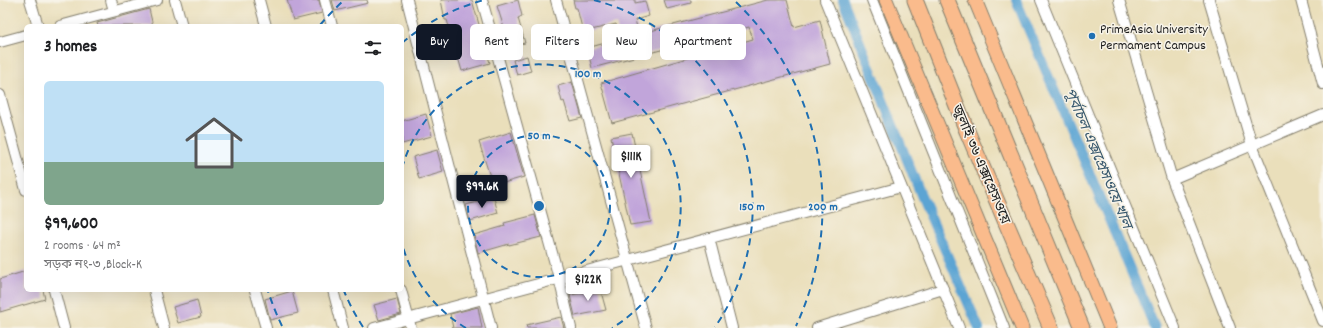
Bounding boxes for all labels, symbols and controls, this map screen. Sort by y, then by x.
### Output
place label: PrimeAsia University Permament Campus [1100,20,1208,56]
chip: Buy [416,24,462,60]
chip: Rent [470,24,523,60]
chip: Filters [531,24,594,60]
chip: New [602,24,652,60]
chip: Apartment [660,24,746,60]
marker: PrimeAsia University Permament Campus [1087,31,1097,41]
text: 3 homes [44,36,97,60]
icon: filters [362,37,384,59]
text: 100 m [575,66,601,83]
water label: পূর্বাচল এক্সপ্রেসওয়ে খাল [1058,85,1138,235]
street label: জুলাই ৩৬ এক্সপ্রেসওয়ে [946,101,1014,228]
icon: home [178,107,250,179]
text: 50 m [527,128,551,145]
pin: $111K [603,145,659,179]
text: $111K [620,148,642,167]
pin: $99.6K [449,175,515,209]
text: $99.6K [465,178,499,197]
centre of rings [532,199,546,213]
text: 150 m [739,199,765,216]
text: 200 m [808,199,838,216]
text: $99,600 [44,213,98,237]
text: 2 rooms · 64 m² [44,237,121,256]
text: সড়ক নং-৩ ,Block-K [44,256,142,275]
pin: $122K [560,268,616,302]
text: $122K [575,271,601,290]

